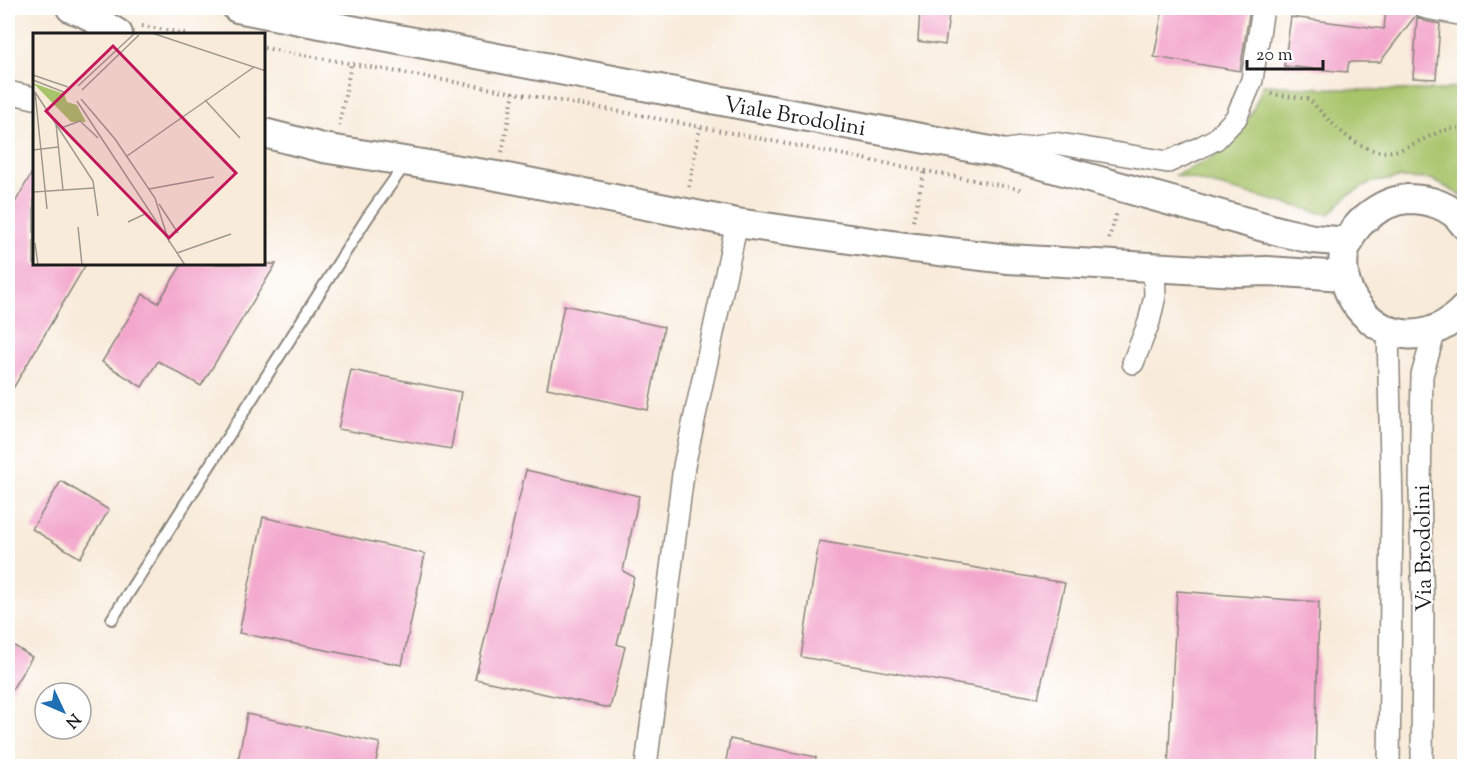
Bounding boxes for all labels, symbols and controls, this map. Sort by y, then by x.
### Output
inset map [33,33,266,266]
scale bar [1247,33,1324,71]
text: 20 m [1256,43,1293,69]
street label: Viale Brodolini [721,90,868,146]
street label: Via Brodolini [1408,484,1442,612]
north arrow [33,681,93,741]
text: N [59,707,85,732]

